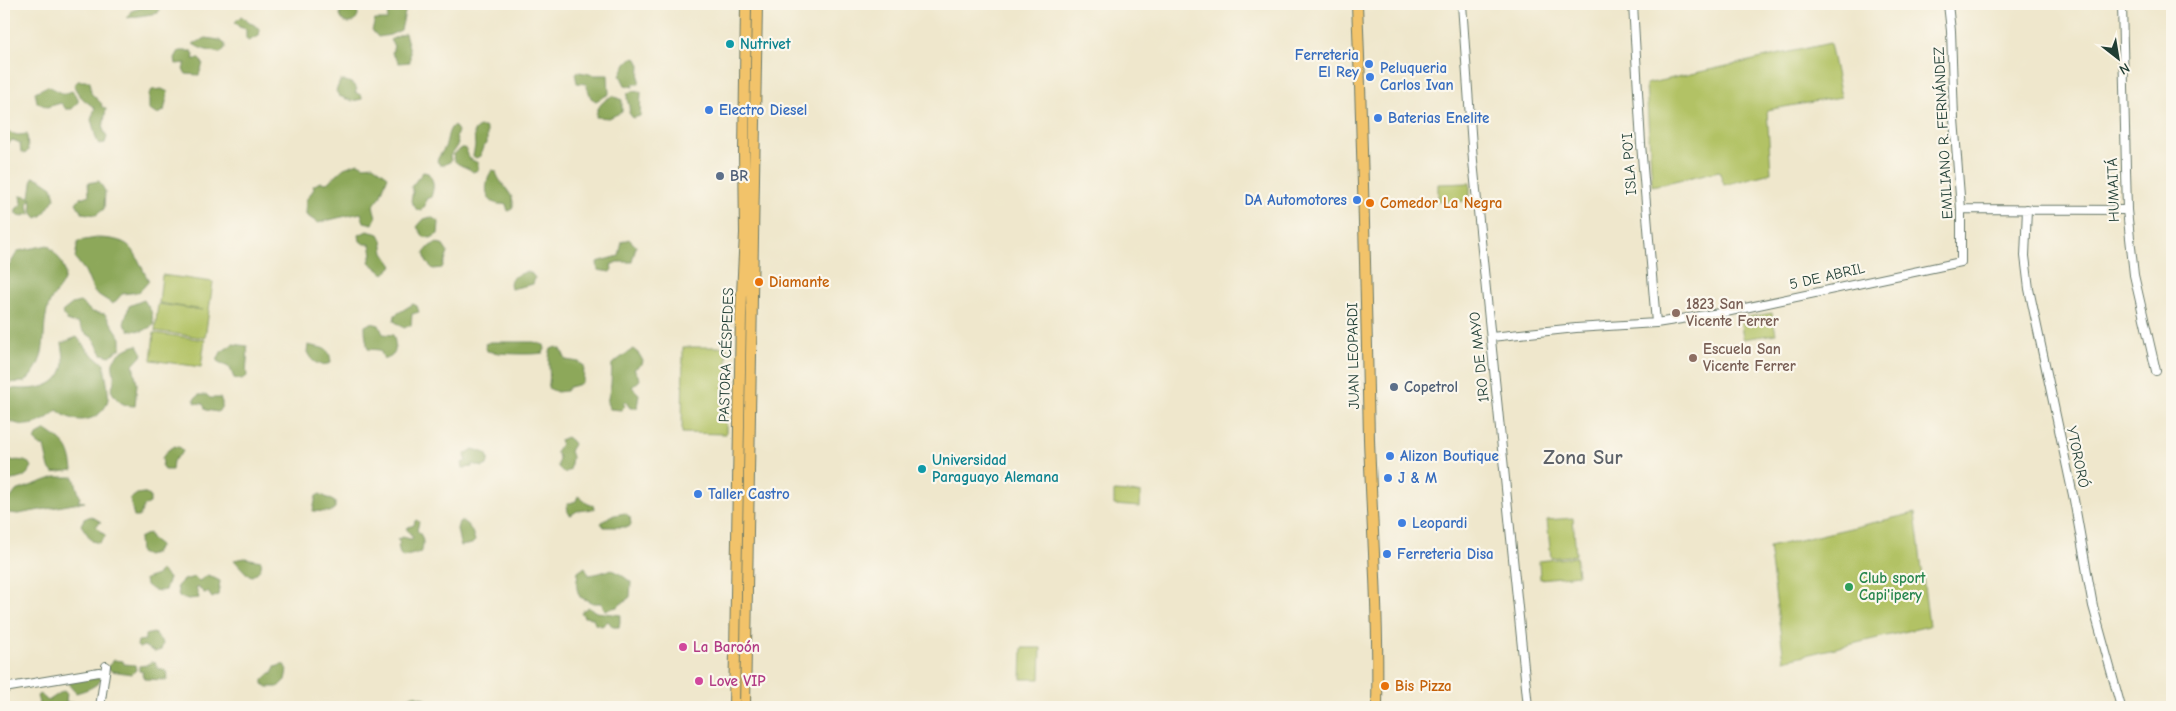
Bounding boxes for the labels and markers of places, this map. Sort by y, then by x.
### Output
place label: Nutrivet [740,35,792,53]
marker: Nutrivet [724,38,736,50]
place label: Ferreteria El Rey [1295,46,1359,81]
marker: Ferreteria El Rey [1363,58,1375,70]
place label: Peluqueria Carlos Ivan [1380,59,1454,94]
marker: Peluqueria Carlos Ivan [1364,71,1376,83]
place label: Electro Diesel [719,101,807,119]
marker: Electro Diesel [703,104,715,116]
place label: Baterias Enelite [1388,109,1489,127]
marker: Baterias Enelite [1372,112,1384,124]
place label: BR [730,167,748,185]
marker: BR [714,170,726,182]
place label: DA Automotores [1245,191,1347,209]
marker: DA Automotores [1351,194,1363,206]
place label: Comedor La Negra [1380,194,1502,212]
marker: Comedor La Negra [1364,197,1376,209]
place label: Diamante [769,273,829,291]
marker: Diamante [753,276,765,288]
place label: 1823 San Vicente Ferrer [1686,295,1779,330]
marker: 1823 San Vicente Ferrer [1670,307,1682,319]
place label: Escuela San Vicente Ferrer [1703,340,1796,375]
marker: Escuela San Vicente Ferrer [1687,352,1699,364]
place label: Copetrol [1404,378,1458,396]
marker: Copetrol [1388,381,1400,393]
place label: Alizon Boutique [1400,447,1499,465]
marker: Alizon Boutique [1384,450,1396,462]
place label: Universidad Paraguayo Alemana [932,451,1059,486]
marker: Universidad Paraguayo Alemana [916,463,928,475]
place label: J & M [1398,469,1437,487]
marker: J & M [1382,472,1394,484]
place label: Taller Castro [708,485,790,503]
marker: Taller Castro [692,488,704,500]
place label: Leopardi [1412,514,1467,532]
marker: Leopardi [1396,517,1408,529]
place label: Ferreteria Disa [1397,545,1494,563]
marker: Ferreteria Disa [1381,548,1393,560]
place label: Club sport Capi'ipery [1859,569,1927,604]
marker: Club sport Capi'ipery [1843,581,1855,593]
place label: La Baroón [693,638,760,656]
marker: La Baroón [677,641,689,653]
place label: Love VIP [709,672,766,690]
marker: Love VIP [693,675,705,687]
place label: Bis Pizza [1395,677,1452,695]
marker: Bis Pizza [1379,680,1391,692]

